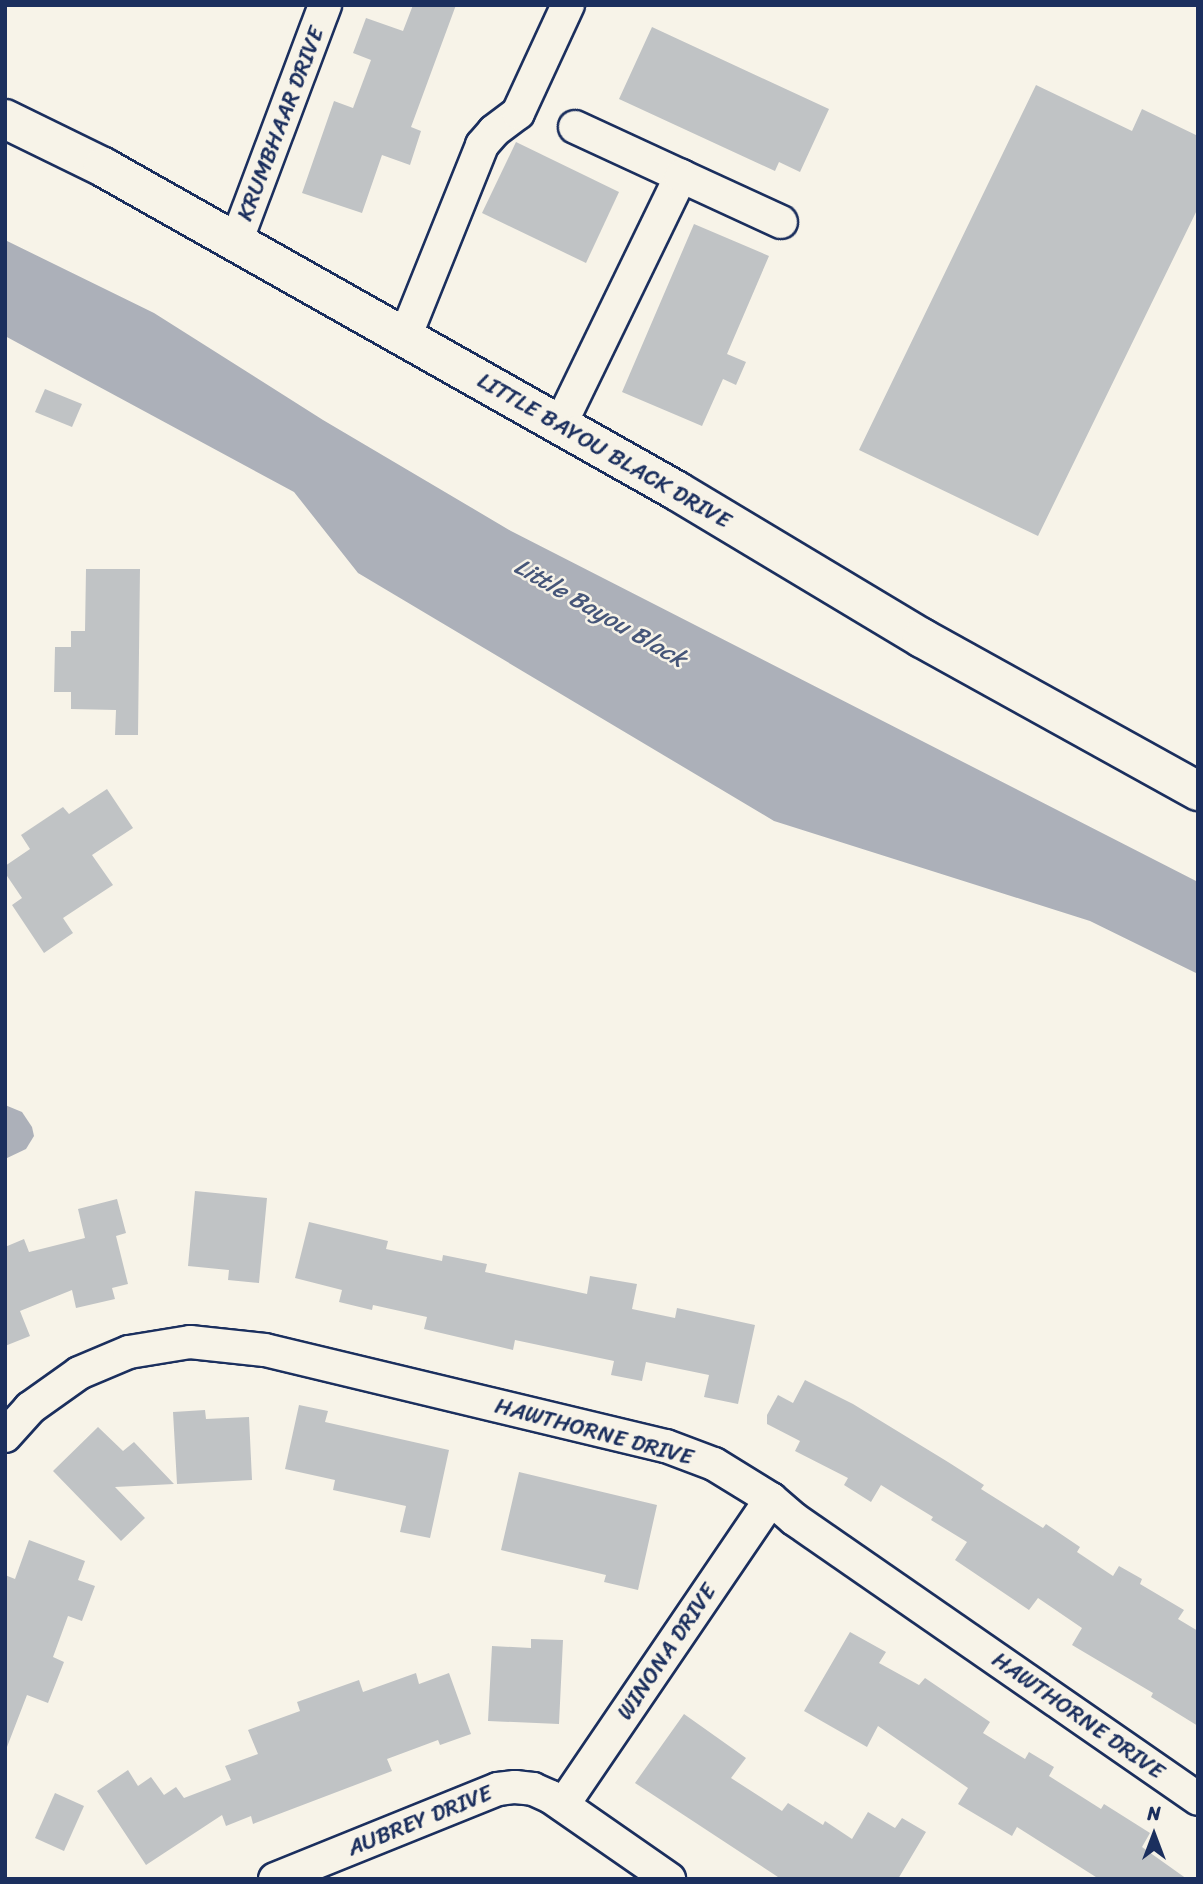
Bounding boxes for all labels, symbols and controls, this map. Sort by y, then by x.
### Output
street label: KRUMBHAAR DRIVE [231,23,331,225]
street label: LITTLE BAYOU BLACK DRIVE [472,367,736,535]
water label: Little Bayou Black [509,552,691,674]
street label: HAWTHORNE DRIVE [492,1392,696,1472]
street label: WINONA DRIVE [611,1579,723,1725]
street label: HAWTHORNE DRIVE [986,1646,1170,1786]
street label: AUBREY DRIVE [344,1779,496,1863]
text: N [1147,1797,1161,1830]
north arrow [1119,1800,1189,1870]

